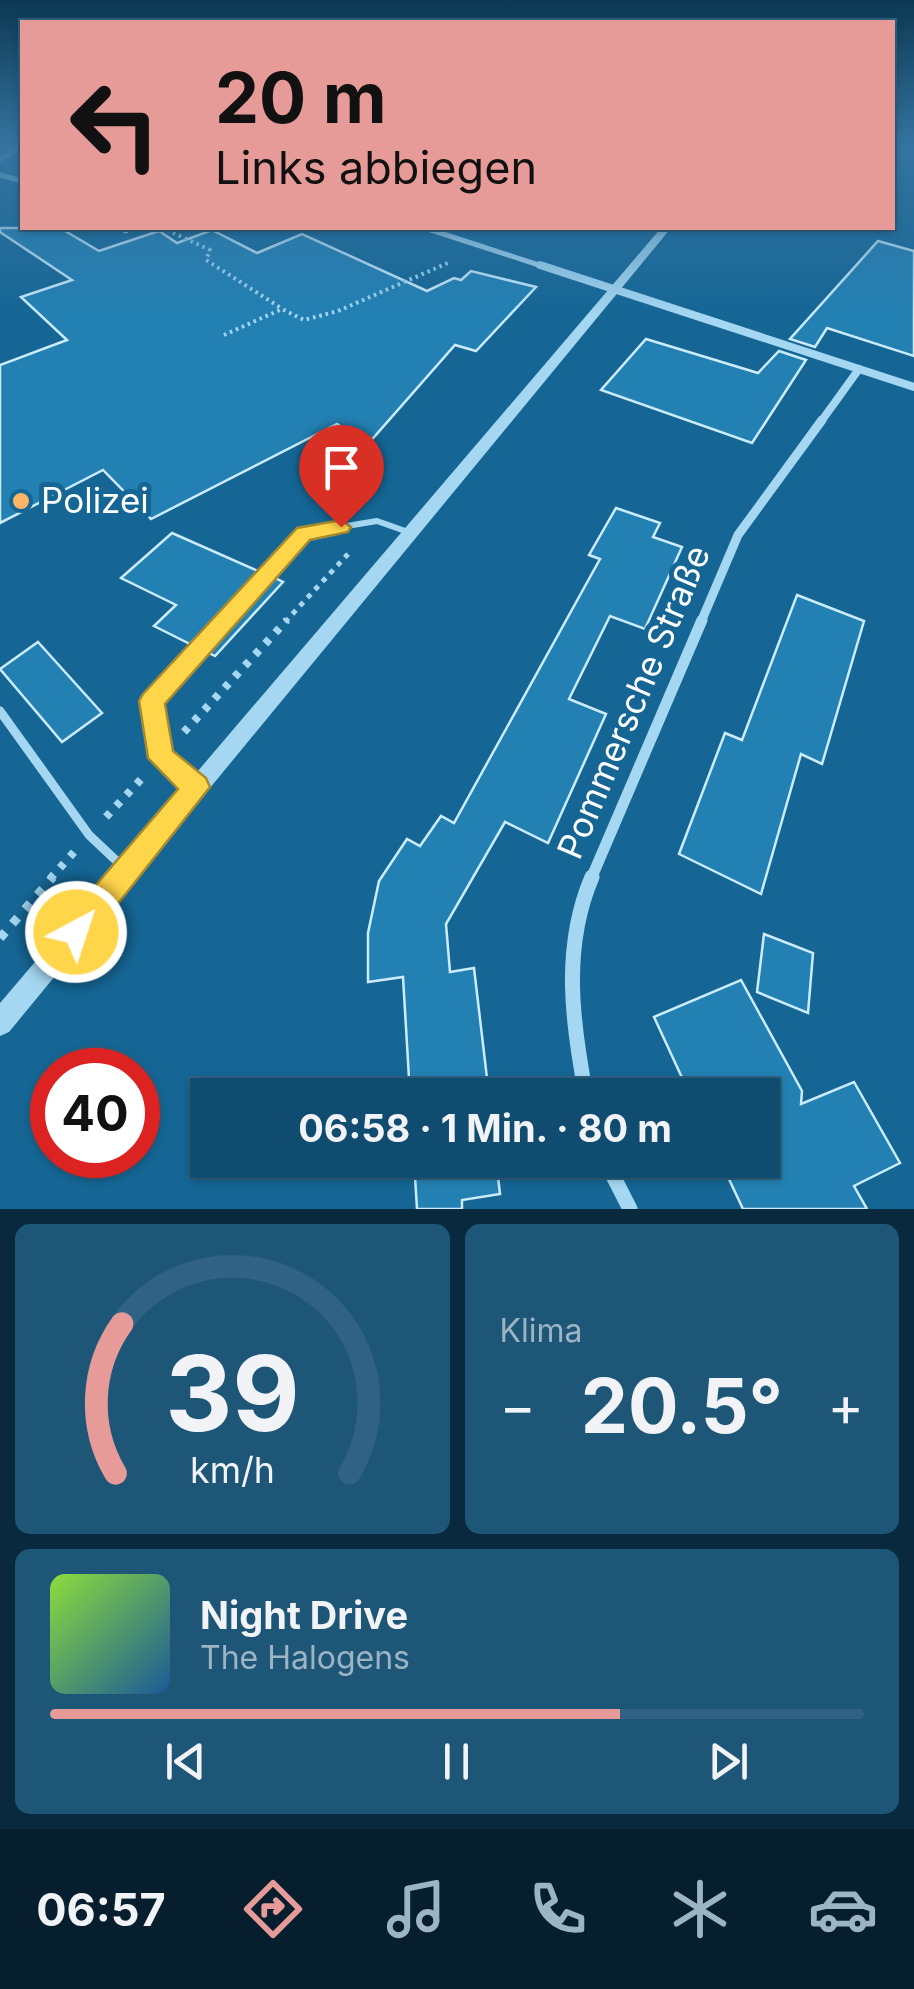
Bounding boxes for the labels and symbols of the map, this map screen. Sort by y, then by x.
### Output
pin [299,425,384,528]
place label: Polizei [41,479,149,521]
marker: Polizei [10,490,32,512]
street label: Pommersche Straße [548,539,718,865]
position arrow [24,880,128,984]
speed limit sign: 40 [30,1048,160,1178]

